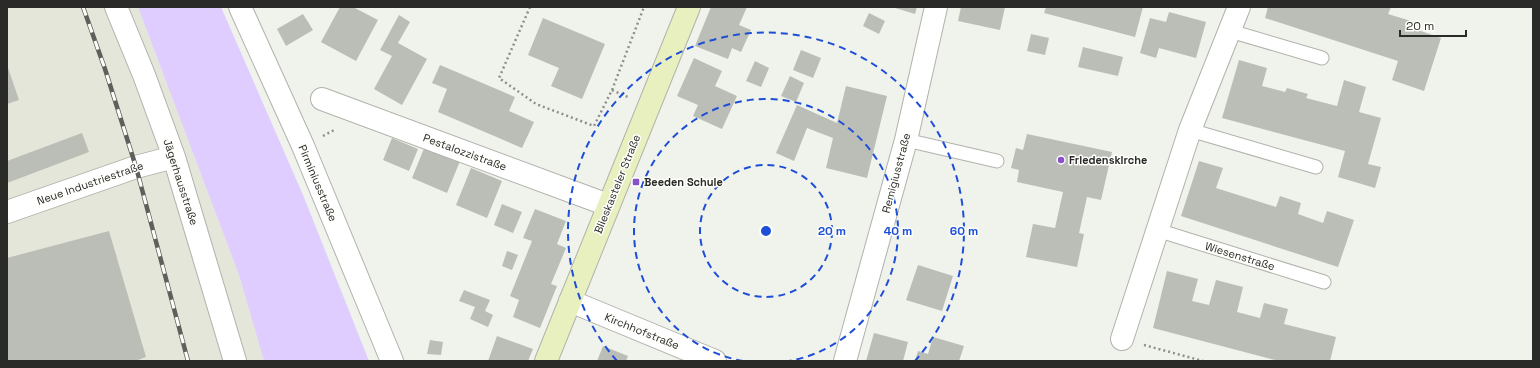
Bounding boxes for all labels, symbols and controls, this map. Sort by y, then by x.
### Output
scale bar [1400,12,1466,38]
text: 20 m [1406,18,1434,34]
street label: Pestalozzistraße [421,130,509,174]
street label: Remigiusstraße [879,131,913,215]
street label: Blieskasteler Straße [591,132,643,236]
street label: Jägerhausstraße [160,137,202,227]
street label: Pirminiusstraße [296,143,340,223]
place label: Friedenskirche [1069,153,1147,167]
marker: Friedenskirche [1056,155,1066,165]
street label: Neue Industriestraße [35,158,145,208]
place label: Beeden Schule [644,175,723,189]
marker: Beeden Schule [631,177,641,187]
text: 20 m [818,223,846,239]
text: 40 m [884,223,912,239]
text: 60 m [950,223,978,239]
centre of rings [759,224,773,238]
street label: Wiesenstraße [1203,239,1277,273]
street label: Kirchhofstraße [603,310,681,352]

